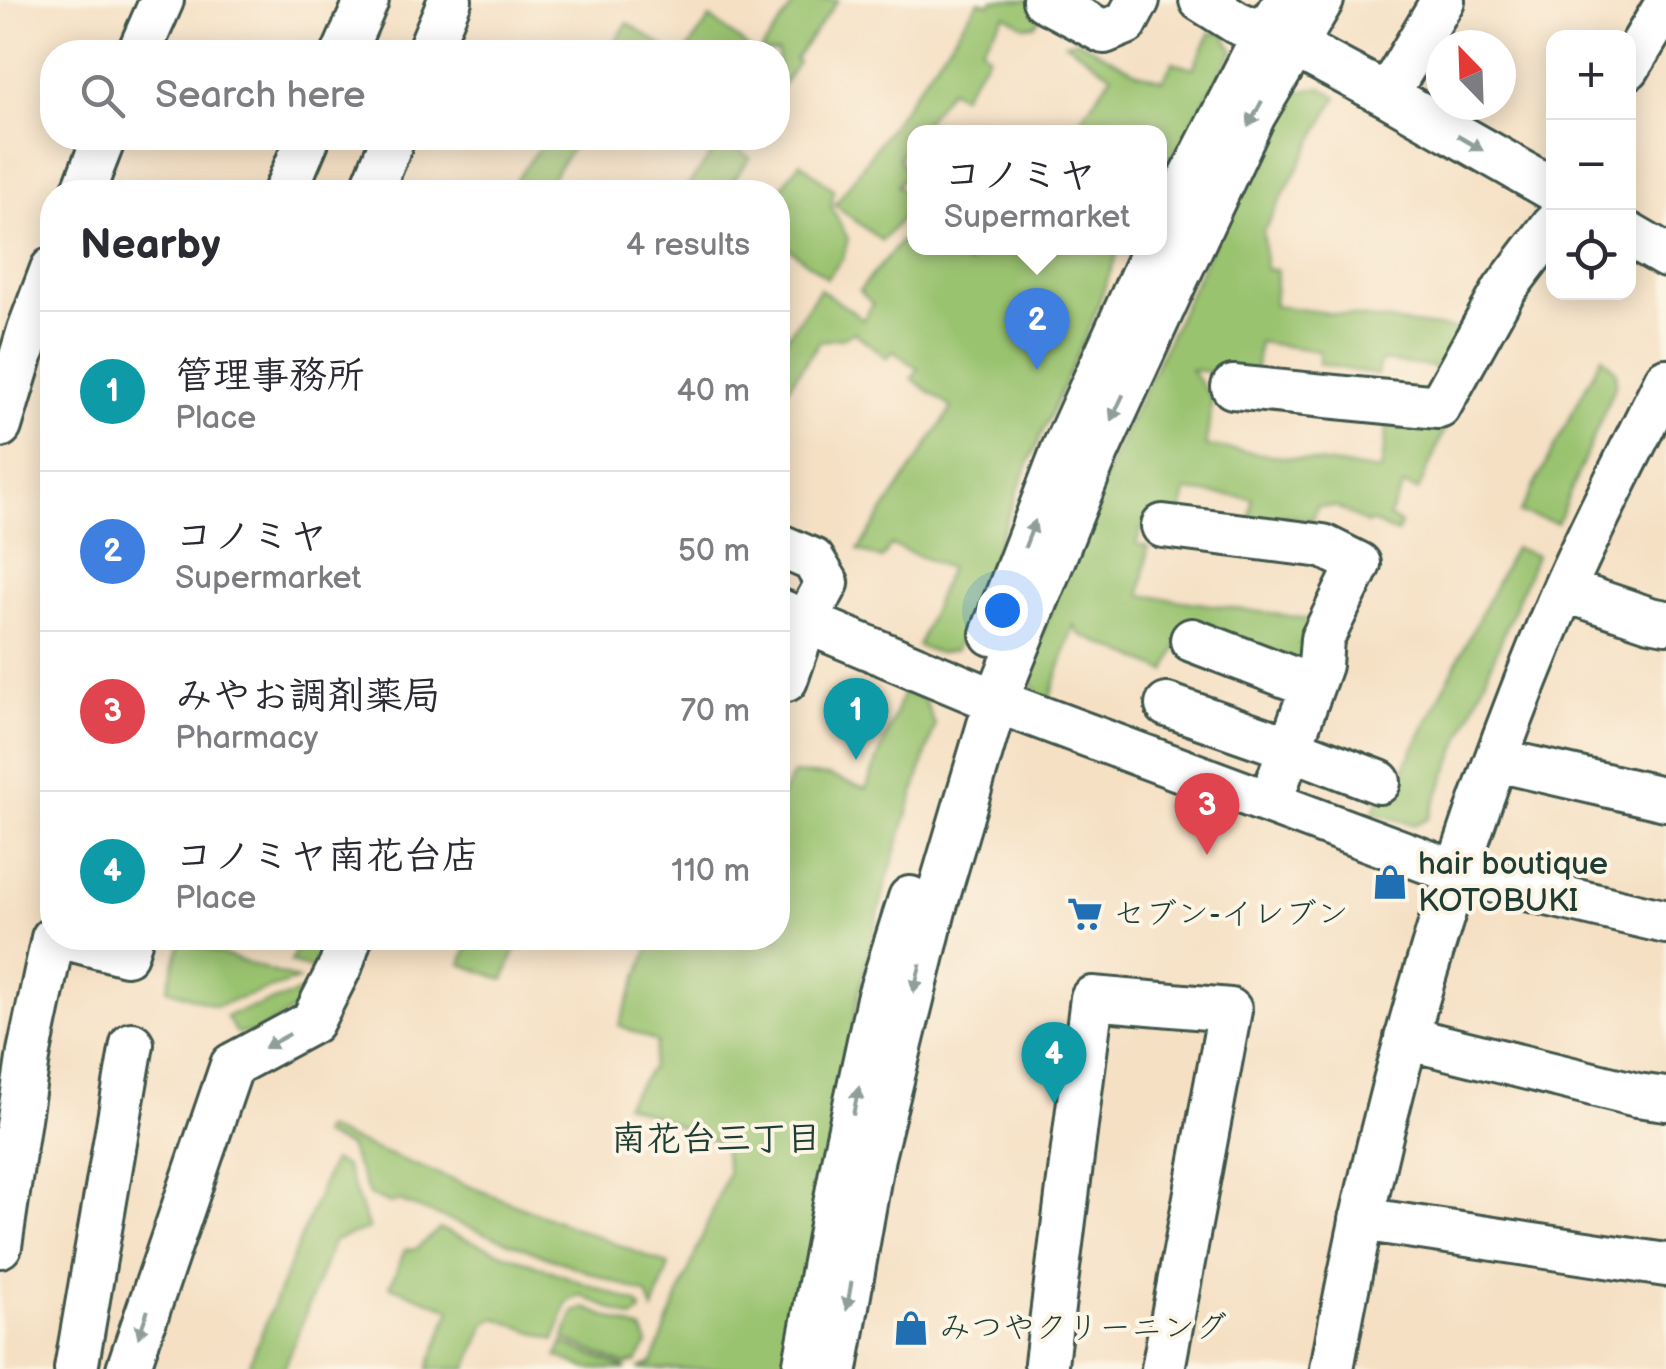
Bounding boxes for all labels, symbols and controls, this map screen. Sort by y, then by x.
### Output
north arrow [1426,30,1516,120]
map controls [1546,30,1636,300]
button: + [1546,30,1636,120]
search box [40,40,790,150]
icon: search [75,68,130,123]
text: Search here [155,73,366,118]
one-way arrow [1247,100,1264,129]
button: − [1546,120,1636,210]
popup [907,125,1167,255]
one-way arrow [1456,133,1484,151]
text: コノミヤ [944,153,1097,198]
text: Supermarket [944,198,1130,237]
button: locate [1546,210,1636,300]
text: Nearby [80,220,220,271]
text: 4 results [626,226,750,265]
pin: 2 [1004,288,1070,370]
text: 管理事務所 [175,354,365,399]
text: 1 [106,372,119,411]
text: 40 m [677,372,750,411]
one-way arrow [1108,394,1125,423]
text: Place [175,399,256,438]
text: コノミヤ [175,514,328,559]
one-way arrow [1023,519,1039,549]
text: 2 [103,532,122,571]
text: 50 m [678,532,750,571]
text: Supermarket [175,559,361,598]
your location [977,585,1028,636]
text: みやお調剤薬局 [175,674,441,719]
pin: 1 [824,678,888,760]
text: 3 [103,692,122,731]
text: 70 m [680,692,750,731]
text: Pharmacy [175,719,318,758]
pin: 3 [1174,772,1240,855]
text: コノミヤ南花台店 [175,834,480,879]
place label: hair boutique KOTOBUKI [1418,845,1608,921]
text: 4 [103,852,122,891]
text: 110 m [671,852,750,891]
shop icon: hair boutique KOTOBUKI [1371,863,1409,901]
text: Place [175,879,256,918]
supermarket icon: セブン-イレブン [1066,895,1104,933]
place label: セブン-イレブン [1113,895,1349,934]
one-way arrow [909,963,924,994]
pin: 4 [1022,1022,1086,1104]
one-way arrow [263,1032,292,1049]
one-way arrow [848,1086,864,1117]
district label: 南花台三丁目 [611,1118,821,1161]
one-way arrow [841,1280,856,1312]
shop icon: みつやクリーニング [892,1309,930,1347]
place label: みつやクリーニング [939,1309,1227,1348]
one-way arrow [135,1310,150,1340]

